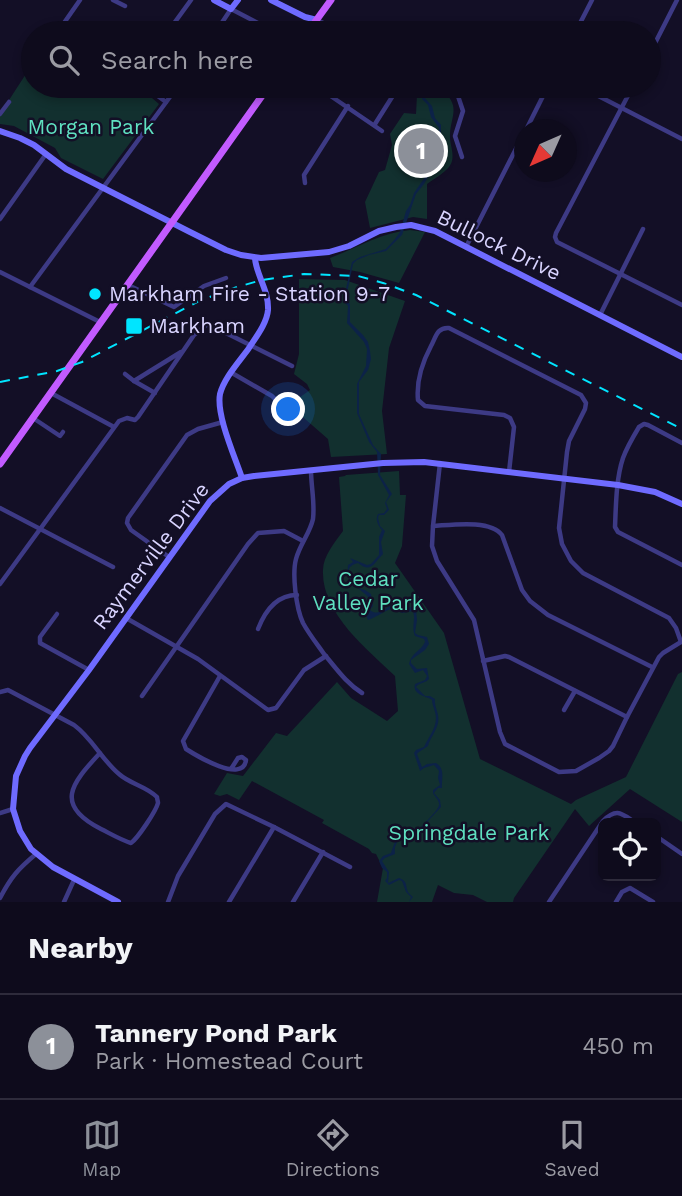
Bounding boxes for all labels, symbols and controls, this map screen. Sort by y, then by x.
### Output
search box [21,21,661,98]
icon: search [45,41,83,79]
text: Search here [101,45,253,75]
park label: Morgan Park [28,114,154,139]
north arrow [514,119,577,182]
pin: 1 [398,125,444,177]
street label: Bullock Drive [433,204,565,285]
place label: Markham Fire - Station 9-7 [109,281,390,306]
marker: Markham Fire - Station 9-7 [87,286,103,302]
place label: Markham [150,313,245,338]
marker: Markham [124,316,144,336]
your location [271,392,305,426]
street label: Raymerville Drive [87,477,214,634]
park label: Cedar Valley Park [312,566,424,615]
map controls [598,818,661,881]
button: locate [598,818,661,881]
park label: Springdale Park [389,820,549,845]
text: Nearby [28,930,133,965]
text: Tannery Pond Park [95,1018,337,1048]
text: 1 [46,1033,56,1060]
text: 450 m [582,1033,654,1060]
text: Park · Homestead Court [95,1048,363,1075]
tab: Map [82,1116,121,1181]
tab: Directions [286,1116,380,1181]
tab: Saved [544,1116,600,1181]

